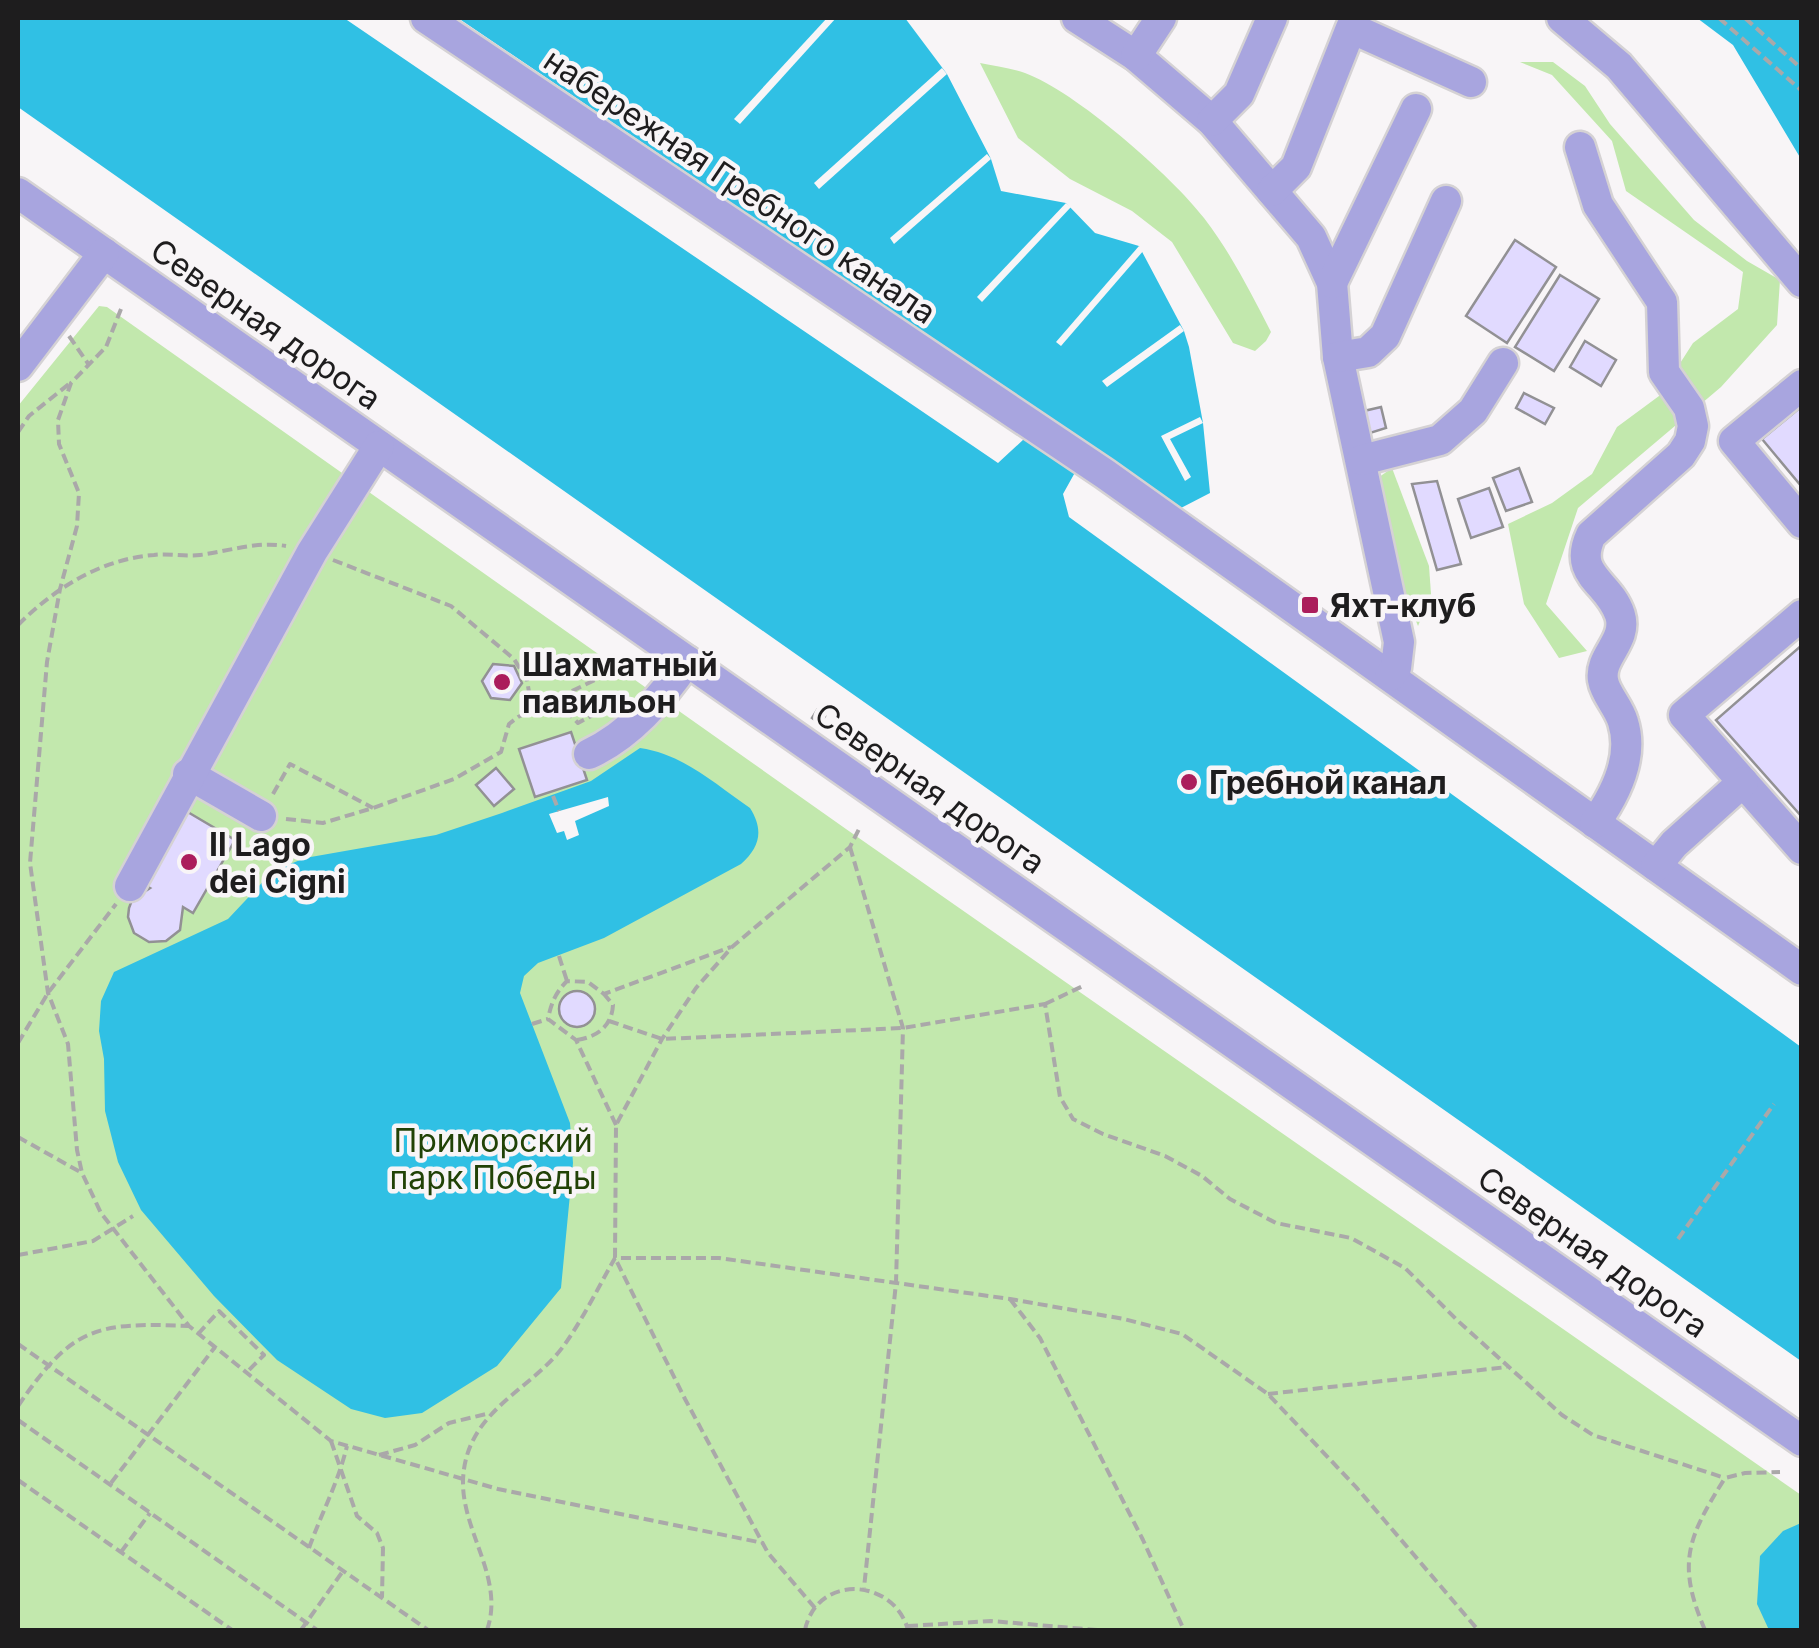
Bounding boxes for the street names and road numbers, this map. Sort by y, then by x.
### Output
street label: набережная Гребного канала [537,40,943,332]
street label: Северная дорога [143,230,389,418]
street label: Северная дорога [807,694,1053,882]
street label: Северная дорога [1470,1158,1716,1346]

